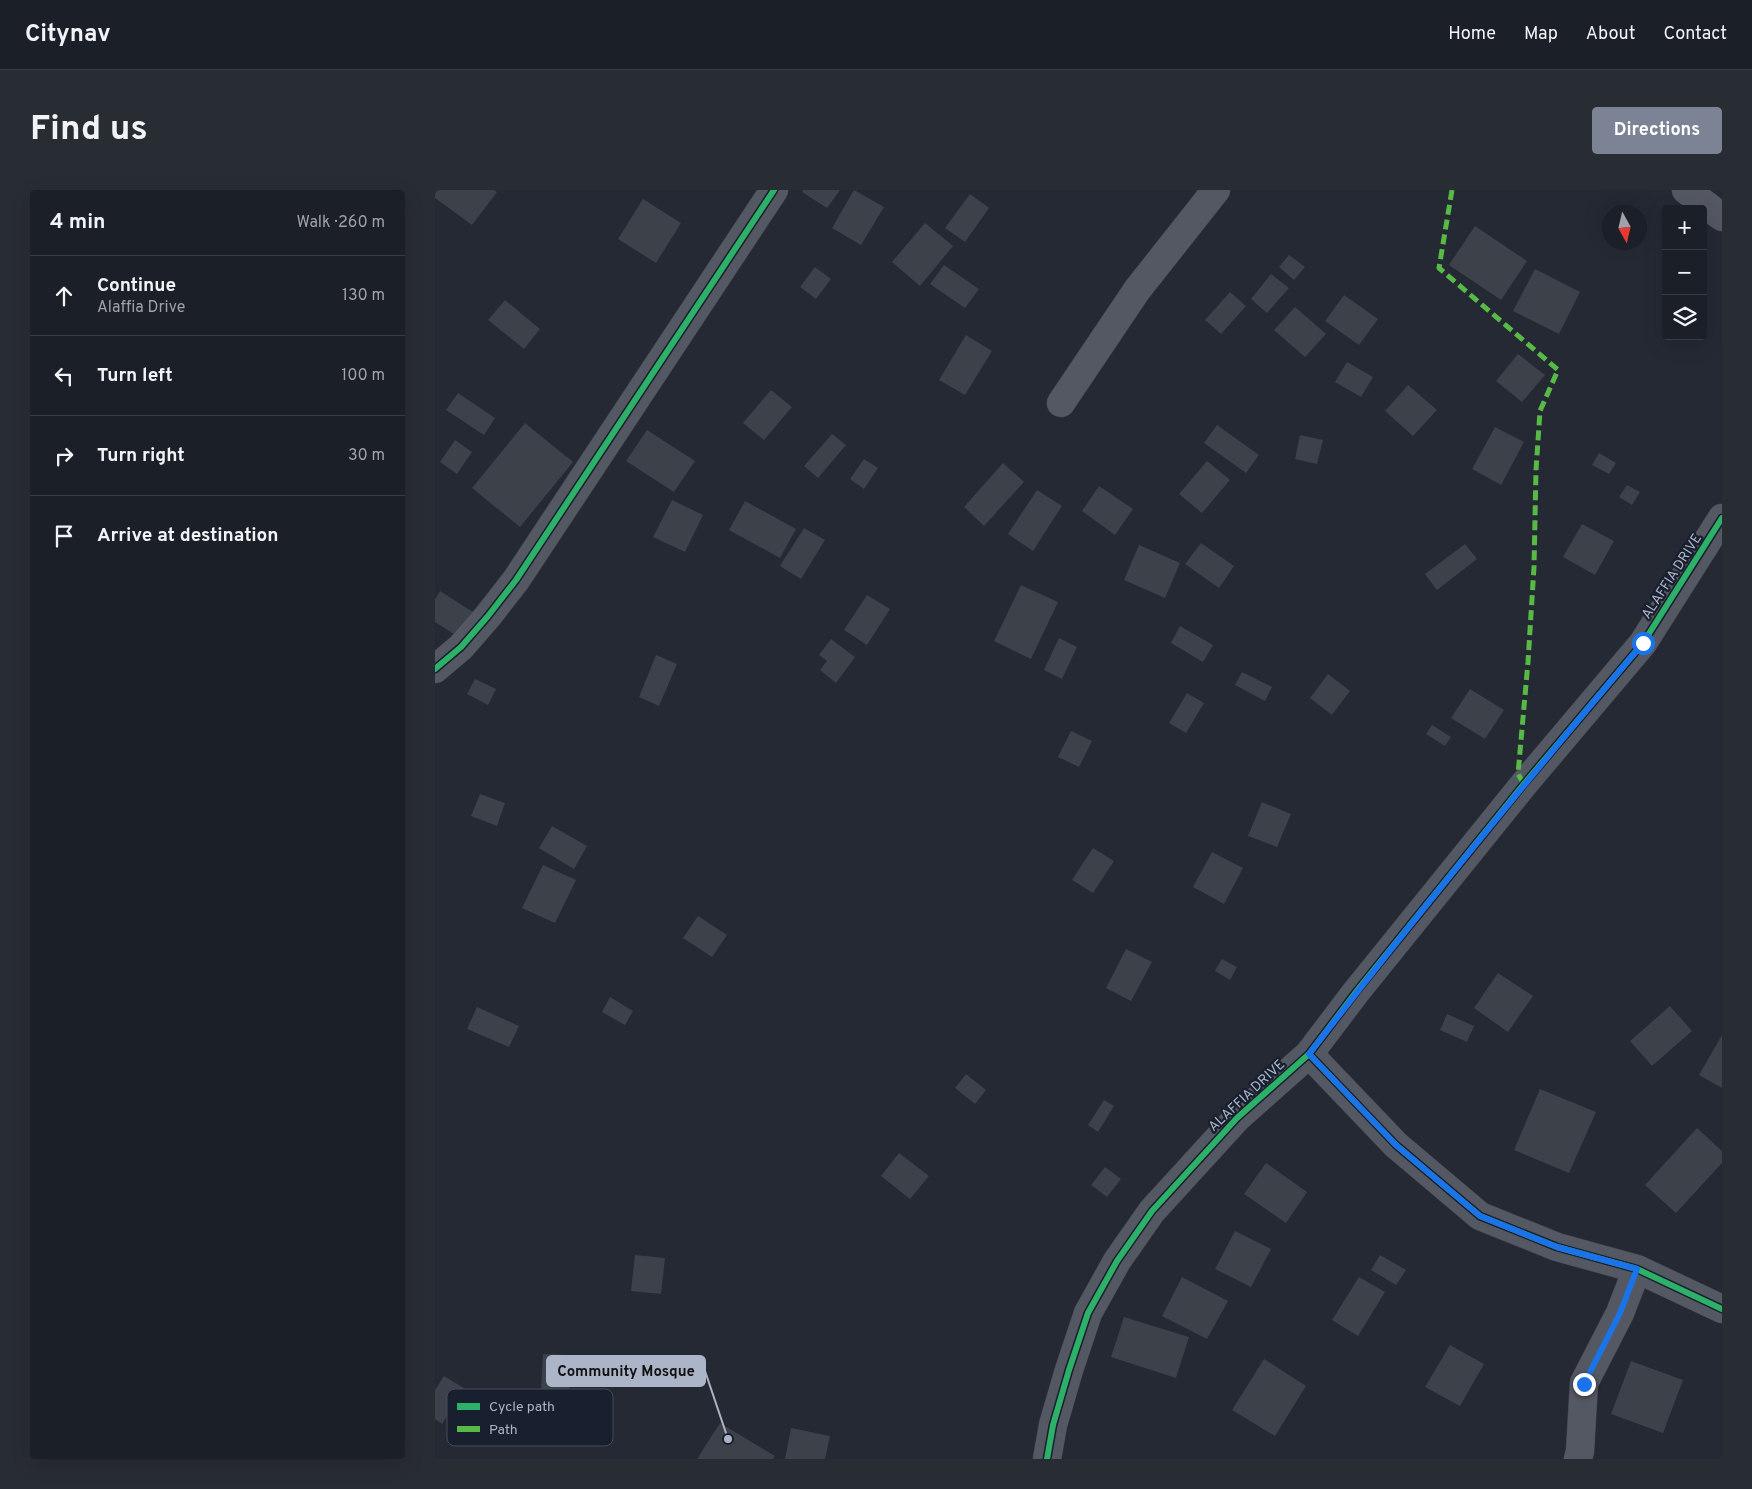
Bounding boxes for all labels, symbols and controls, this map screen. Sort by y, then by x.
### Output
text: Citynav [25,20,111,50]
text: Home [1448,23,1496,46]
text: Map [1524,23,1558,46]
text: About [1586,23,1635,46]
text: Contact [1663,23,1727,46]
button: Directions [1592,107,1722,154]
text: Find us [30,108,148,152]
north arrow [1602,205,1647,250]
map controls [1662,205,1707,340]
button: + [1662,205,1707,250]
text: 4 min [50,209,106,236]
text: Walk · 260 m [296,213,385,233]
button: − [1662,250,1707,295]
text: Continue [97,274,176,298]
icon: ahead [50,282,78,310]
text: 130 m [342,286,385,306]
button: layers [1662,295,1707,340]
text: Alaffia Drive [97,298,185,318]
icon: left [50,362,78,390]
text: Turn left [97,364,173,388]
text: 100 m [341,366,385,386]
icon: right [50,442,78,470]
text: Turn right [97,444,185,468]
text: 30 m [348,446,385,466]
icon: arrive [50,522,78,550]
text: Arrive at destination [97,524,278,548]
street label: ALAFFIA DRIVE [1638,531,1706,623]
route start [1632,632,1655,655]
street label: ALAFFIA DRIVE [1205,1056,1289,1136]
callout: Community Mosque [547,1356,705,1386]
text: Community Mosque [557,1363,695,1382]
route end [1573,1373,1596,1396]
legend [447,1389,613,1446]
text: Cycle path [489,1399,555,1416]
text: Path [489,1422,518,1439]

